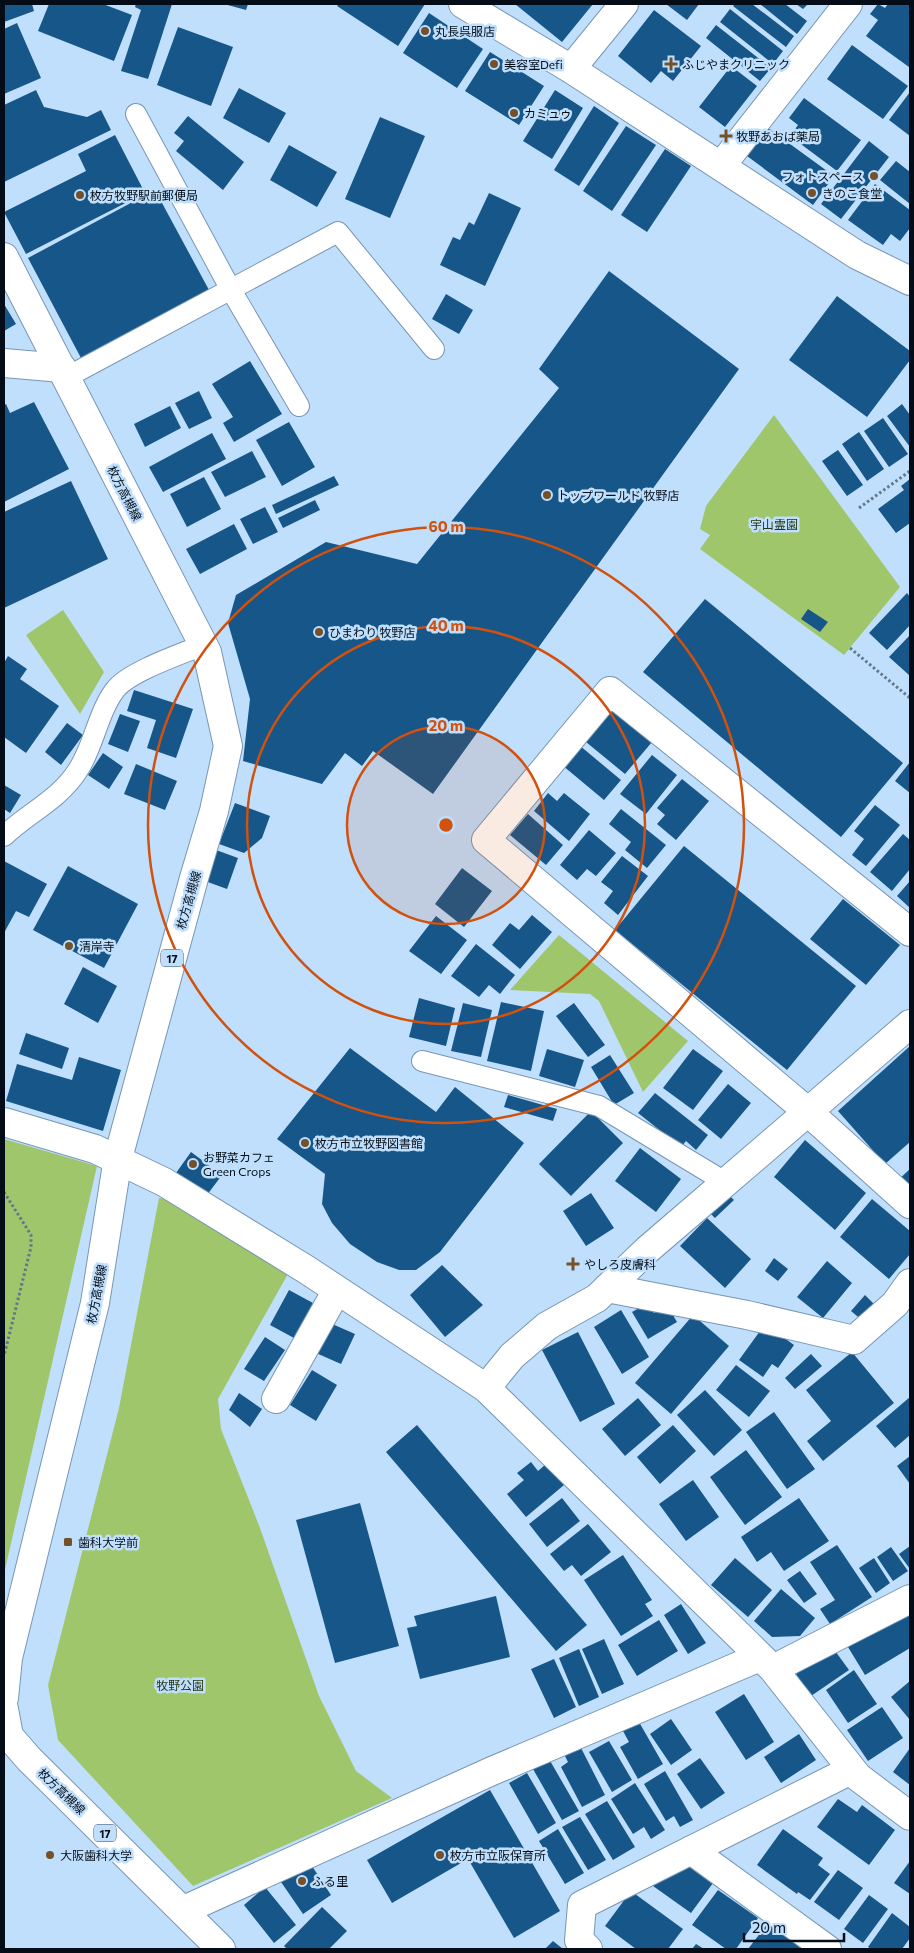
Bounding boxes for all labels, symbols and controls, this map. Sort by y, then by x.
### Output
place label: 丸長呉服店 [435,24,495,38]
marker: 丸長呉服店 [419,25,431,37]
place label: 美容室Defi [504,57,563,71]
marker: ふじやまクリニック [664,57,678,71]
place label: ふじやまクリニック [682,57,790,71]
marker: 美容室Defi [488,58,500,70]
place label: カミュゥ [524,106,572,120]
marker: カミュゥ [508,107,520,119]
place label: 牧野あおば薬局 [736,129,820,143]
marker: 牧野あおば薬局 [720,130,732,142]
place label: フォトスペース [781,169,864,183]
marker: フォトスペース [868,170,880,182]
place label: きのこ食堂 [822,186,882,200]
marker: きのこ食堂 [806,187,818,199]
place label: 枚方牧野駅前郵便局 [90,188,198,202]
marker: 枚方牧野駅前郵便局 [74,189,86,201]
street label: 枚方高槻線 [105,463,145,523]
place label: トップワールド 牧野店 [557,488,679,502]
marker: トップワールド 牧野店 [541,489,553,501]
text: 60 m [428,517,464,535]
park label: 宇山霊園 [750,517,798,531]
text: 40 m [428,616,464,634]
place label: ひまわり 牧野店 [329,625,415,639]
marker: ひまわり 牧野店 [313,626,325,638]
text: 20 m [429,716,463,734]
centre of rings [437,816,455,834]
street label: 枚方高槻線 [173,869,203,931]
place label: 清岸寺 [79,939,115,953]
marker: 清岸寺 [63,940,75,952]
road number: 17 [161,950,183,966]
place label: 枚方市立牧野図書館 [315,1136,423,1150]
marker: 枚方市立牧野図書館 [299,1137,311,1149]
place label: お野菜カフェ Green Crops [203,1150,275,1178]
marker: お野菜カフェ Green Crops [187,1158,199,1170]
marker: やしろ皮膚科 [566,1257,580,1271]
place label: やしろ皮膚科 [584,1257,656,1271]
street label: 枚方高槻線 [83,1263,109,1325]
place label: 歯科大学前 [78,1535,138,1549]
marker: 歯科大学前 [62,1536,74,1548]
park label: 牧野公園 [156,1678,204,1692]
street label: 枚方高槻線 [36,1765,88,1817]
road number: 17 [94,1825,116,1842]
place label: 大阪歯科大学 [60,1848,132,1862]
place label: 枚方市立阪保育所 [450,1848,546,1862]
marker: 大阪歯科大学 [44,1849,56,1861]
marker: 枚方市立阪保育所 [434,1849,446,1861]
place label: ふる里 [312,1874,348,1888]
marker: ふる里 [296,1875,308,1887]
scale bar [744,1910,844,1942]
text: 20 m [752,1918,786,1936]

